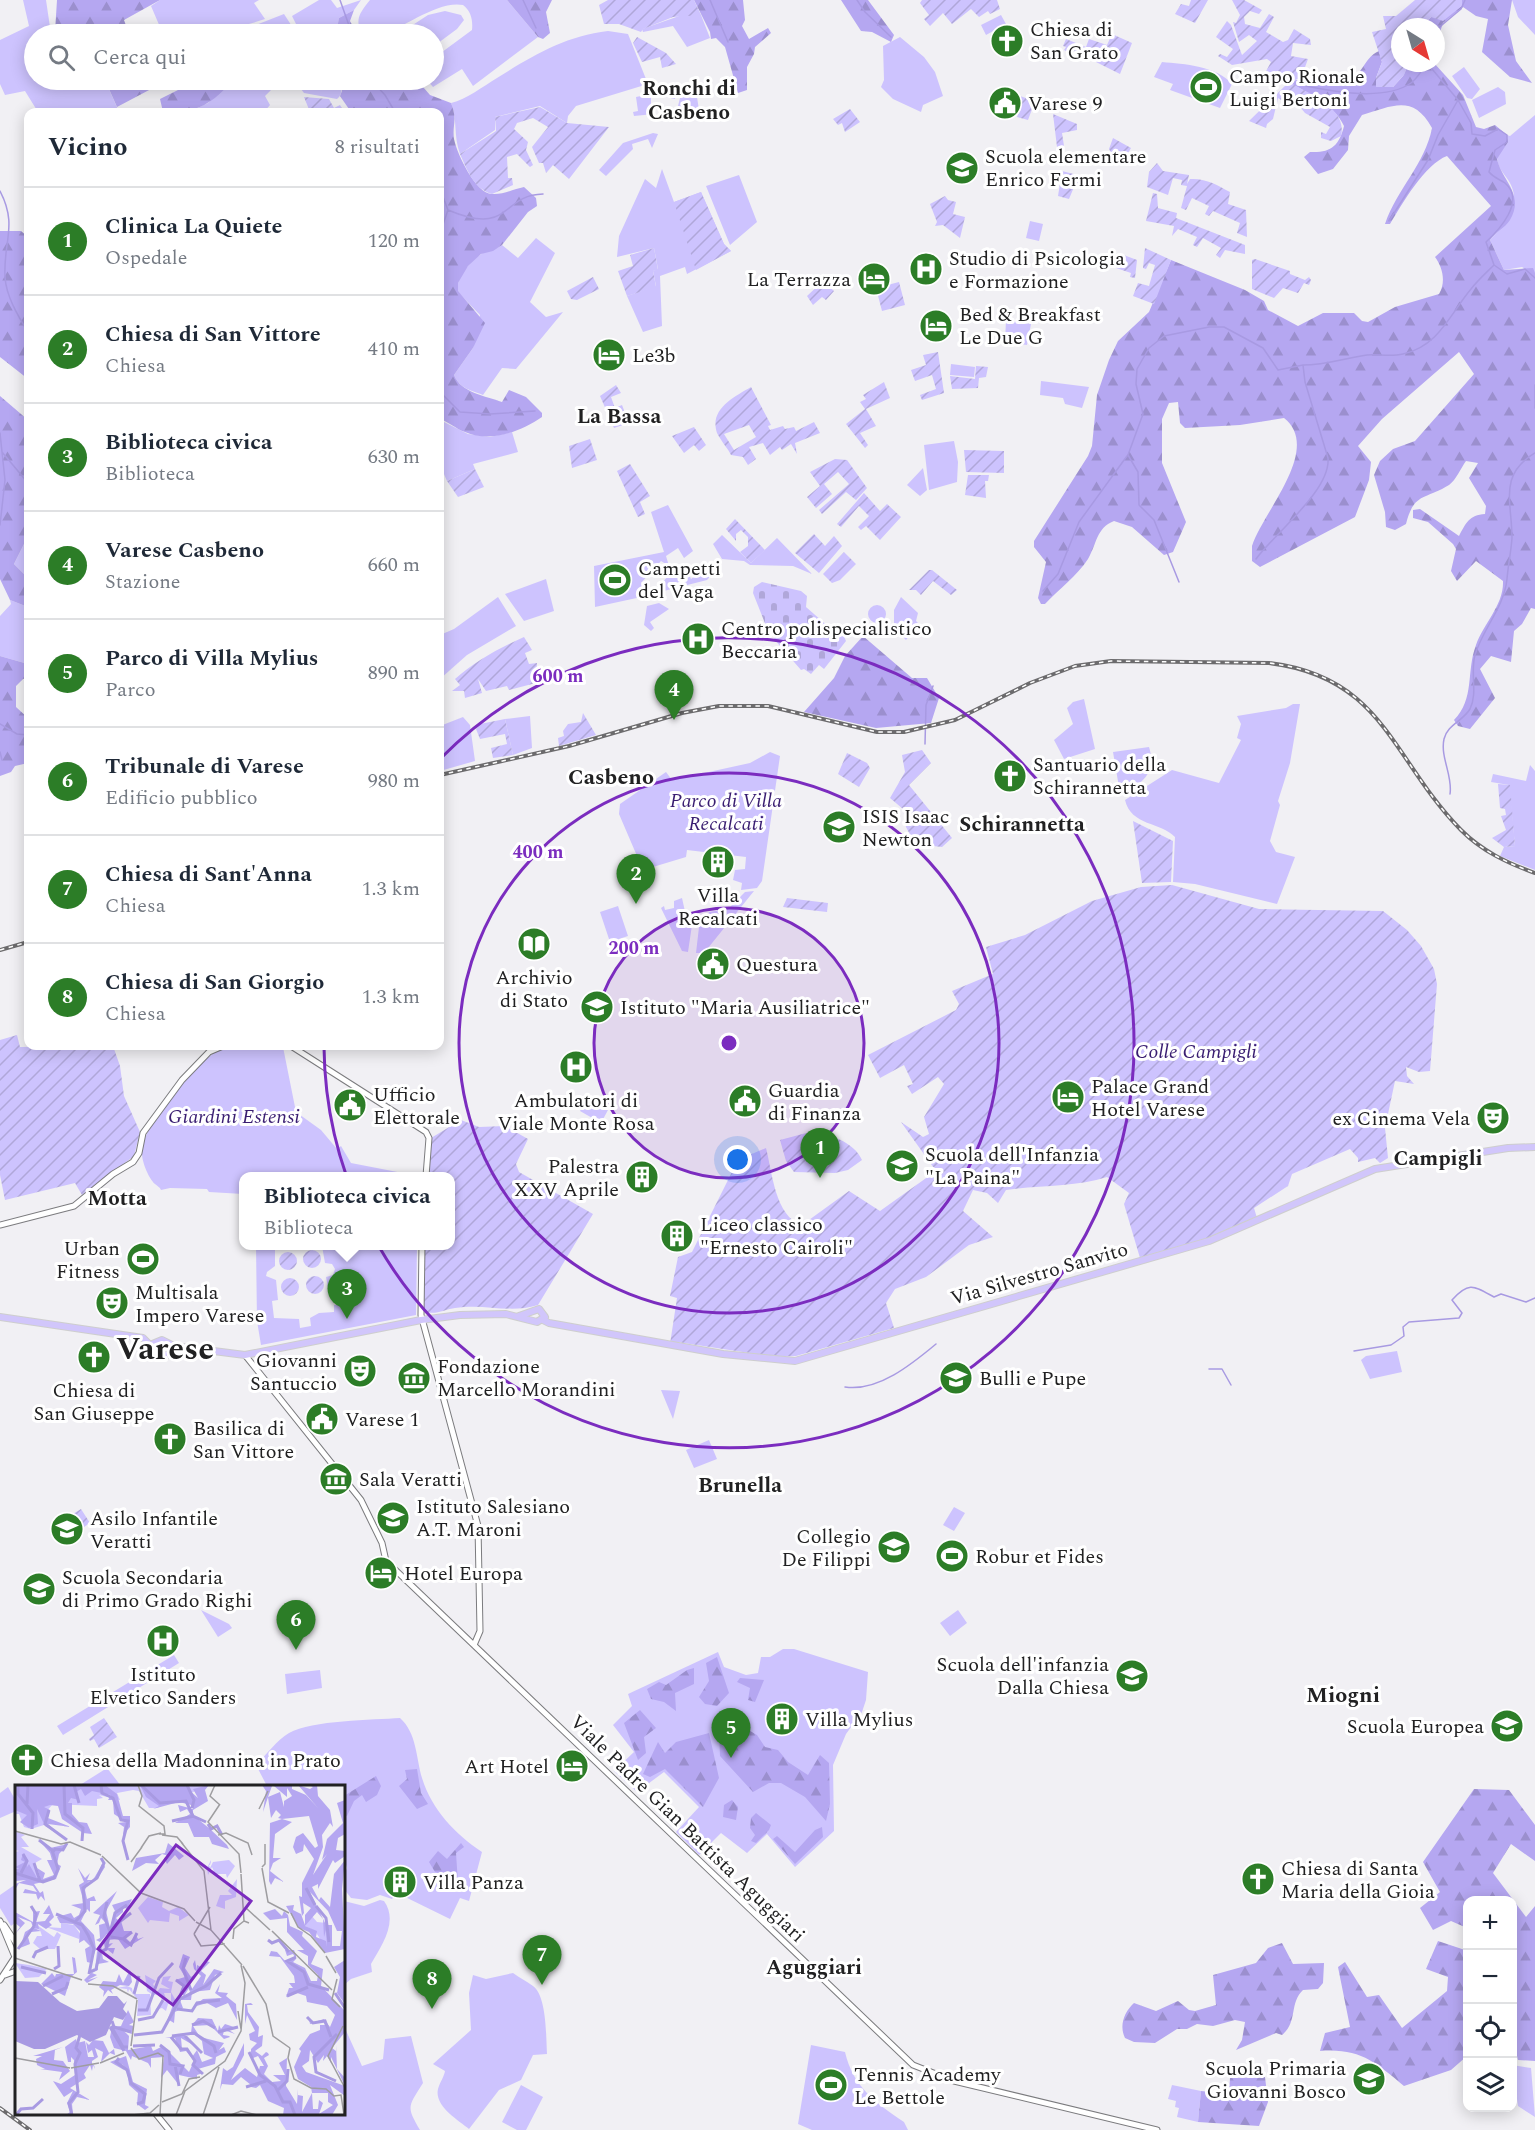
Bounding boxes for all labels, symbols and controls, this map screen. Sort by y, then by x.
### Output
place label: Chiesa di San Grato [1030,15,1119,68]
north arrow [1391,18,1445,72]
church icon: Chiesa di San Grato [989,23,1025,59]
search box [24,24,444,90]
icon: search [45,41,78,74]
text: Cerca qui [93,41,187,74]
place label: Campo Rionale Luigi Bertoni [1229,62,1365,115]
sports icon: Campo Rionale Luigi Bertoni [1188,69,1224,105]
district label: Ronchi di Casbeno [642,73,736,129]
public building icon: Varese 9 [987,85,1023,121]
place label: Varese 9 [1028,89,1103,119]
text: Vicino [48,127,128,167]
text: 8 risultati [335,132,420,162]
place label: Scuola elementare Enrico Fermi [985,142,1147,195]
school or university icon: Scuola elementare Enrico Fermi [944,150,980,186]
text: Clinica La Quiete [105,210,282,243]
text: 1 [62,226,73,256]
text: 120 m [368,226,420,256]
text: Ospedale [105,243,187,273]
place label: Studio di Psicologia e Formazione [949,244,1125,297]
hospital icon: Studio di Psicologia e Formazione [908,251,944,287]
hotel icon: La Terrazza [856,261,892,297]
place label: La Terrazza [747,265,851,295]
place label: Bed & Breakfast Le Due G [959,300,1101,353]
hotel icon: Bed & Breakfast Le Due G [918,308,954,344]
text: Chiesa di San Vittore [105,318,321,351]
text: 2 [62,334,73,364]
text: 410 m [368,334,420,364]
hotel icon: Le3b [591,337,627,373]
place label: Le3b [632,341,676,371]
text: Chiesa [105,351,165,381]
district label: La Bassa [577,401,661,433]
text: Biblioteca civica [105,426,272,459]
text: 3 [62,442,73,472]
text: 630 m [368,442,420,472]
text: Biblioteca [105,459,195,489]
text: Varese Casbeno [105,534,264,567]
text: 4 [62,550,73,580]
text: 660 m [368,550,420,580]
place label: Campetti del Vaga [638,554,721,607]
sports icon: Campetti del Vaga [597,562,633,598]
text: Stazione [105,567,181,597]
place label: Centro polispecialistico Beccaria [721,614,932,667]
hospital icon: Centro polispecialistico Beccaria [680,621,716,657]
text: Parco di Villa Mylius [105,642,319,675]
text: 5 [62,658,73,688]
text: 890 m [368,658,420,688]
text: 600 m [532,663,584,690]
pin: 4 [654,670,694,720]
text: Parco [105,675,155,705]
text: Tribunale di Varese [105,750,304,783]
place label: Santuario della Schirannetta [1033,750,1166,803]
church icon: Santuario della Schirannetta [992,758,1028,794]
district label: Casbeno [568,761,654,794]
text: 6 [62,766,73,796]
text: 980 m [368,766,420,796]
text: Edificio pubblico [105,783,258,813]
park label: Parco di Villa Recalcati [670,786,782,839]
place label: ISIS Isaac Newton [862,802,949,855]
school or university icon: ISIS Isaac Newton [821,809,857,845]
district label: Schirannetta [959,809,1085,841]
text: 400 m [512,839,564,866]
building icon: Villa Recalcati [700,844,736,880]
pin: 2 [616,854,656,904]
text: Chiesa di Sant'Anna [105,858,312,891]
text: 7 [62,874,73,904]
text: 1.3 km [362,874,420,904]
place label: Villa Recalcati [678,881,758,934]
text: Chiesa [105,891,165,921]
library icon: Archivio di Stato [516,926,552,962]
text: 200 m [608,935,660,962]
public building icon: Questura [695,946,731,982]
place label: Questura [736,950,818,980]
place label: Archivio di Stato [496,963,572,1016]
text: Chiesa di San Giorgio [105,966,324,999]
text: 8 [62,982,73,1012]
text: 1.3 km [362,982,420,1012]
school or university icon: Istituto "Maria Ausiliatrice" [579,989,615,1025]
place label: Istituto "Maria Ausiliatrice" [620,993,870,1023]
text: Chiesa [105,999,165,1029]
centre of rings [719,1033,739,1053]
park label: Colle Campigli [1135,1037,1257,1067]
hospital icon: Ambulatori di Viale Monte Rosa [558,1049,594,1085]
place label: Palace Grand Hotel Varese [1091,1072,1209,1125]
place label: Guardia di Finanza [768,1076,861,1129]
hotel icon: Palace Grand Hotel Varese [1050,1079,1086,1115]
place label: Ufficio Elettorale [373,1080,460,1133]
public building icon: Guardia di Finanza [727,1083,763,1119]
place label: Ambulatori di Viale Monte Rosa [497,1086,655,1139]
public building icon: Ufficio Elettorale [332,1087,368,1123]
theatre icon: ex Cinema Vela [1475,1100,1511,1136]
park label: Giardini Estensi [168,1102,300,1132]
place label: ex Cinema Vela [1332,1104,1470,1134]
pin: 1 [800,1128,840,1178]
place label: Scuola dell'Infanzia "La Paina" [925,1140,1099,1193]
district label: Campigli [1393,1143,1483,1175]
your location [723,1145,752,1174]
school or university icon: Scuola dell'Infanzia "La Paina" [884,1148,920,1184]
place label: Palestra XXV Aprile [514,1152,619,1205]
building icon: Palestra XXV Aprile [624,1159,660,1195]
popup [239,1172,455,1250]
text: Biblioteca civica [263,1180,431,1213]
district label: Motta [87,1183,147,1215]
place label: Liceo classico "Ernesto Cairoli" [700,1210,853,1263]
text: Biblioteca [263,1213,353,1243]
building icon: Liceo classico "Ernesto Cairoli" [659,1218,695,1254]
place label: Urban Fitness [56,1234,120,1287]
street label: Via Silvestro Sanvito [947,1234,1132,1314]
sports icon: Urban Fitness [125,1241,161,1277]
pin: 3 [328,1270,366,1319]
place label: Multisala Impero Varese [135,1278,264,1331]
theatre icon: Multisala Impero Varese [94,1285,130,1321]
district label: Varese [116,1325,214,1374]
church icon: Chiesa di San Giuseppe [76,1339,112,1375]
place label: Giovanni Santuccio [250,1346,337,1399]
place label: Fondazione Marcello Morandini [437,1352,616,1405]
theatre icon: Giovanni Santuccio [342,1353,378,1389]
museum icon: Fondazione Marcello Morandini [396,1360,432,1396]
school or university icon: Bulli e Pupe [938,1360,974,1396]
place label: Bulli e Pupe [979,1364,1086,1394]
place label: Chiesa di San Giuseppe [33,1376,155,1429]
public building icon: Varese 1 [304,1401,340,1437]
place label: Varese 1 [345,1405,420,1435]
place label: Basilica di San Vittore [193,1414,294,1467]
church icon: Basilica di San Vittore [152,1421,188,1457]
museum icon: Sala Veratti [318,1461,354,1497]
place label: Sala Veratti [359,1465,462,1495]
district label: Brunella [698,1470,782,1502]
place label: Istituto Salesiano A.T. Maroni [416,1492,570,1545]
school or university icon: Istituto Salesiano A.T. Maroni [375,1500,411,1536]
place label: Asilo Infantile Veratti [90,1504,218,1557]
school or university icon: Asilo Infantile Veratti [49,1511,85,1547]
place label: Collegio De Filippi [781,1522,871,1575]
school or university icon: Collegio De Filippi [876,1529,912,1565]
sports icon: Robur et Fides [934,1538,970,1574]
place label: Robur et Fides [975,1542,1104,1572]
hotel icon: Hotel Europa [363,1555,399,1591]
place label: Hotel Europa [404,1559,523,1589]
place label: Scuola Secondaria di Primo Grado Righi [62,1563,252,1616]
school or university icon: Scuola Secondaria di Primo Grado Righi [21,1571,57,1607]
pin: 6 [276,1600,316,1650]
hospital icon: Istituto Elvetico Sanders [145,1623,181,1659]
place label: Scuola dell'infanzia Dalla Chiesa [936,1650,1109,1703]
school or university icon: Scuola dell'infanzia Dalla Chiesa [1114,1658,1150,1694]
place label: Istituto Elvetico Sanders [90,1660,236,1713]
district label: Miogni [1306,1679,1380,1712]
building icon: Villa Mylius [764,1701,800,1737]
place label: Villa Mylius [805,1705,913,1735]
street label: Viale Padre Gian Battista Aguggiari [563,1708,812,1950]
pin: 5 [712,1708,750,1758]
school or university icon: Scuola Europea [1489,1708,1525,1744]
place label: Scuola Europea [1347,1712,1484,1742]
church icon: Chiesa della Madonnina in Prato [9,1742,45,1778]
place label: Chiesa della Madonnina in Prato [50,1746,341,1776]
hotel icon: Art Hotel [554,1748,590,1784]
place label: Art Hotel [464,1752,549,1782]
inset map [15,1785,345,2115]
place label: Chiesa di Santa Maria della Gioia [1281,1854,1435,1907]
church icon: Chiesa di Santa Maria della Gioia [1240,1861,1276,1897]
building icon: Villa Panza [382,1864,418,1900]
place label: Villa Panza [423,1868,524,1898]
map controls [1463,1896,1517,2112]
button: + [1463,1896,1517,1950]
pin: 7 [522,1936,562,1985]
button: − [1463,1950,1517,2004]
district label: Aguggiari [766,1952,862,1984]
pin: 8 [412,1960,452,2009]
button: locate [1463,2004,1517,2058]
place label: Scuola Primaria Giovanni Bosco [1205,2054,1346,2107]
button: layers [1463,2058,1517,2112]
place label: Tennis Academy Le Bettole [854,2060,1002,2113]
school or university icon: Scuola Primaria Giovanni Bosco [1351,2061,1387,2097]
sports icon: Tennis Academy Le Bettole [813,2067,849,2103]

